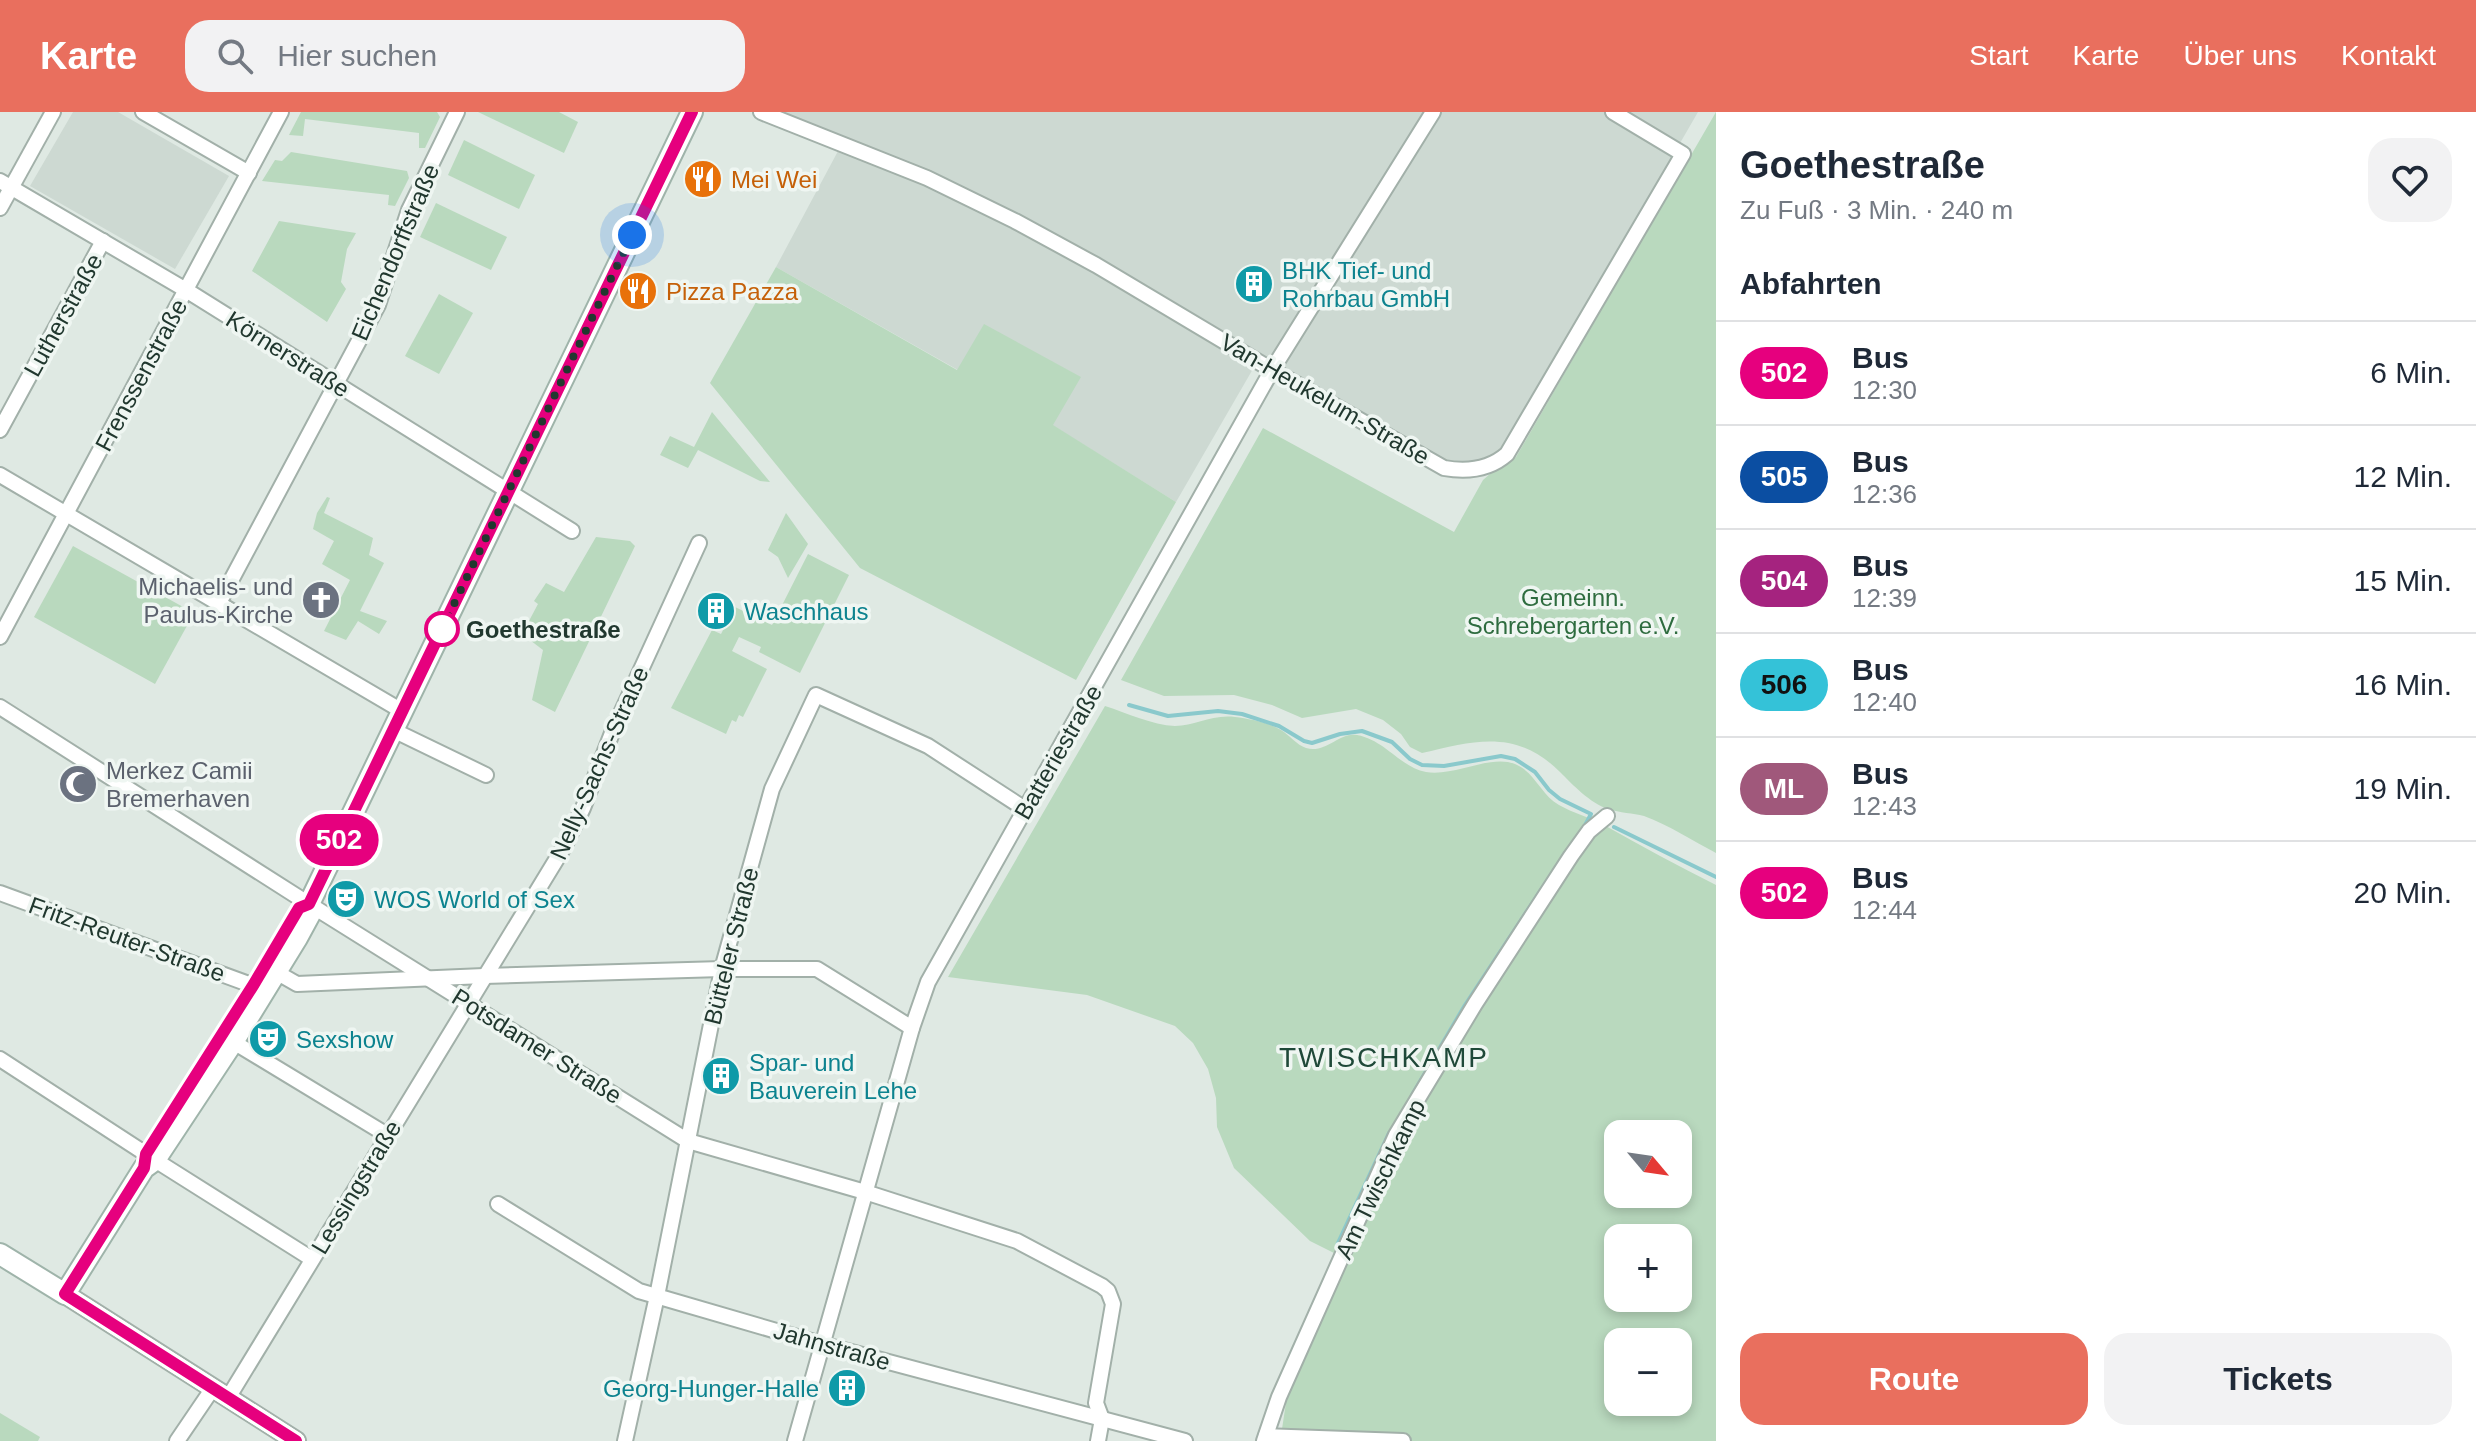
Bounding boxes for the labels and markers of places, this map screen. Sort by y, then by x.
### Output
restaurant icon: Mei Wei [682,158,724,200]
place label: Mei Wei [731,166,817,193]
place label: BHK Tief- und Rohrbau GmbH [1282,257,1450,312]
building icon: BHK Tief- und Rohrbau GmbH [1233,263,1275,305]
restaurant icon: Pizza Pazza [617,270,659,312]
place label: Pizza Pazza [666,278,799,305]
place label: Michaelis- und Paulus-Kirche [138,573,293,628]
church icon: Michaelis- und Paulus-Kirche [300,579,342,621]
building icon: Waschhaus [695,590,737,632]
place label: Waschhaus [744,598,869,625]
marker: Goethestraße [425,612,459,646]
place label: Goethestraße [466,616,621,643]
place label: Merkez Camii Bremerhaven [106,757,253,812]
mosque icon: Merkez Camii Bremerhaven [57,763,99,805]
theatre icon: WOS World of Sex [325,878,367,920]
place label: WOS World of Sex [374,886,575,913]
theatre icon: Sexshow [247,1018,289,1060]
place label: Sexshow [296,1026,394,1053]
place label: Spar- und Bauverein Lehe [749,1049,917,1104]
building icon: Spar- und Bauverein Lehe [700,1055,742,1097]
building icon: Georg-Hunger-Halle [826,1367,868,1409]
place label: Georg-Hunger-Halle [603,1375,819,1402]

